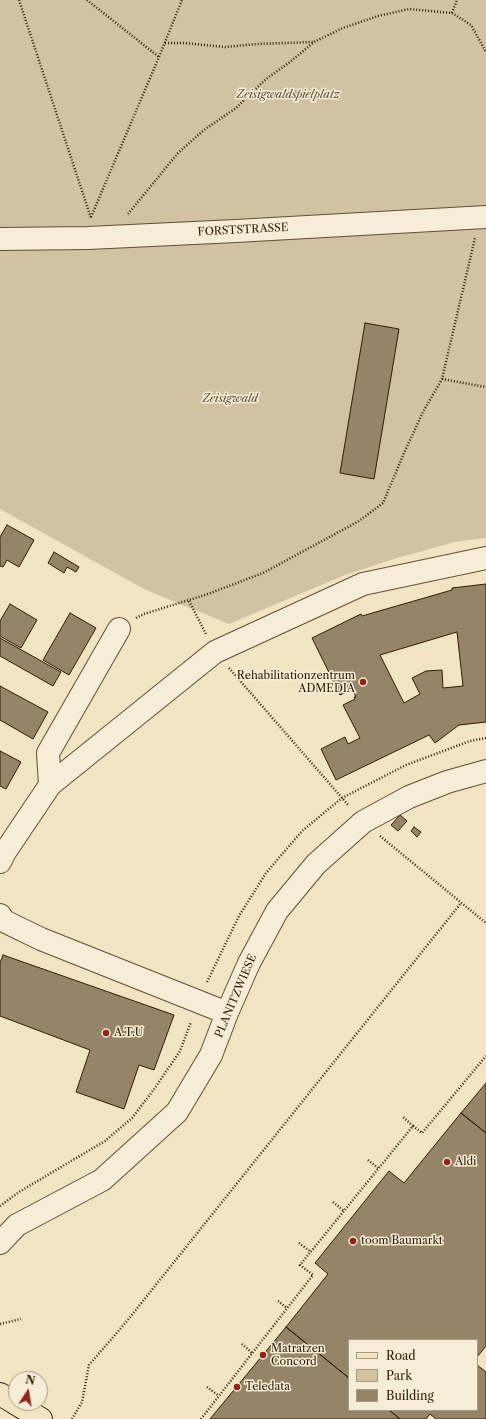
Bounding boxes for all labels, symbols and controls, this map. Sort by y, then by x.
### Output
park label: Zeisigwaldspielplatz [236,88,340,102]
street label: FORSTSTRASSE [197,221,289,239]
park label: Zeisigwald [202,392,258,406]
place label: Rehabilitationzentrum ADMEDIA [237,669,355,695]
marker: Rehabilitationzentrum ADMEDIA [358,677,368,687]
street label: PLANITZWIESE [212,952,260,1040]
place label: A.T.U [114,1026,143,1040]
marker: A.T.U [101,1028,111,1038]
place label: Aldi [455,1155,476,1169]
marker: Aldi [442,1157,452,1167]
place label: toom Baumarkt [361,1234,443,1248]
marker: toom Baumarkt [348,1236,358,1246]
legend [348,1339,478,1411]
place label: Matratzen Concord [271,1342,325,1368]
text: Road [386,1348,416,1363]
marker: Matratzen Concord [258,1350,268,1360]
text: Park [386,1368,412,1383]
north arrow [8,1371,48,1411]
text: N [24,1372,36,1388]
place label: Teledata [245,1380,290,1394]
marker: Teledata [232,1382,242,1392]
text: Building [386,1388,434,1403]

